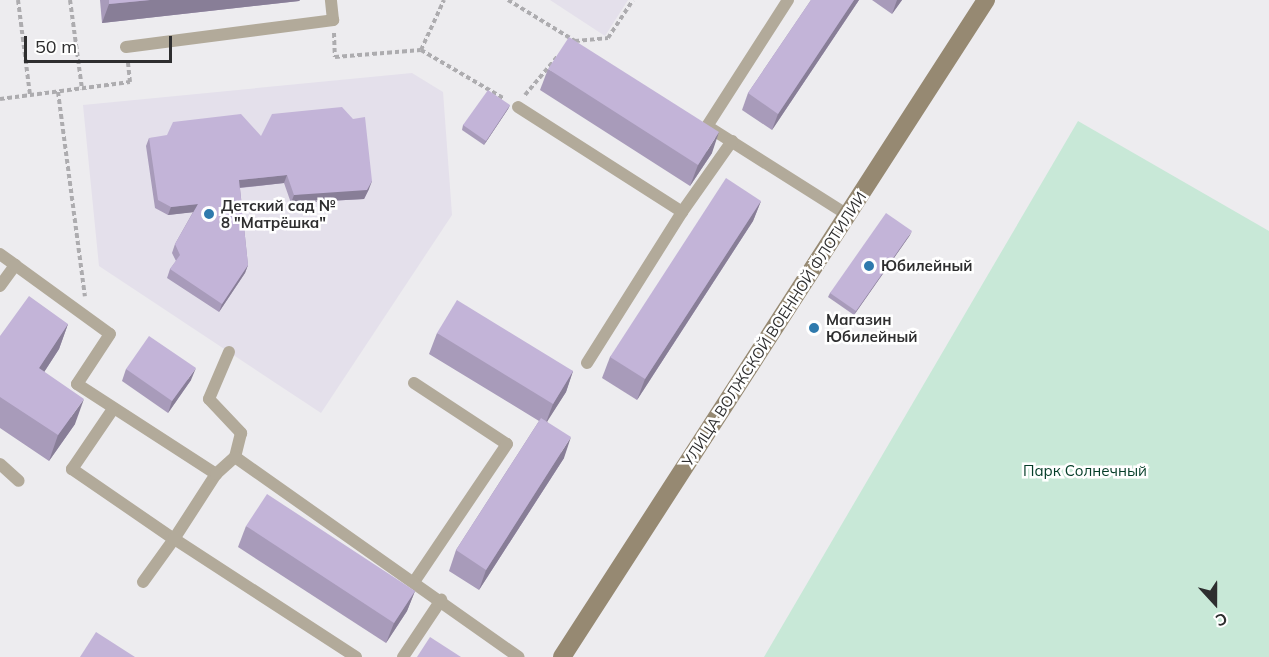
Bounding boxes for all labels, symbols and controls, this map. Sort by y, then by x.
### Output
scale bar [27,24,176,62]
text: 50 m [35,35,77,58]
street label: УЛИЦА ВОЛЖСКОЙ ВОЕННОЙ ФЛОТИЛИИ [678,188,870,470]
place label: Детский сад № 8 "Матрёшка" [221,196,335,231]
marker: Детский сад № 8 "Матрёшка" [202,207,216,221]
place label: Юбилейный [881,257,973,275]
marker: Юбилейный [862,259,876,273]
place label: Магазин Юбилейный [826,310,918,345]
marker: Магазин Юбилейный [807,321,821,335]
park label: Парк Солнечный [1023,462,1147,480]
north arrow [1185,573,1245,633]
text: С [1213,609,1230,631]

